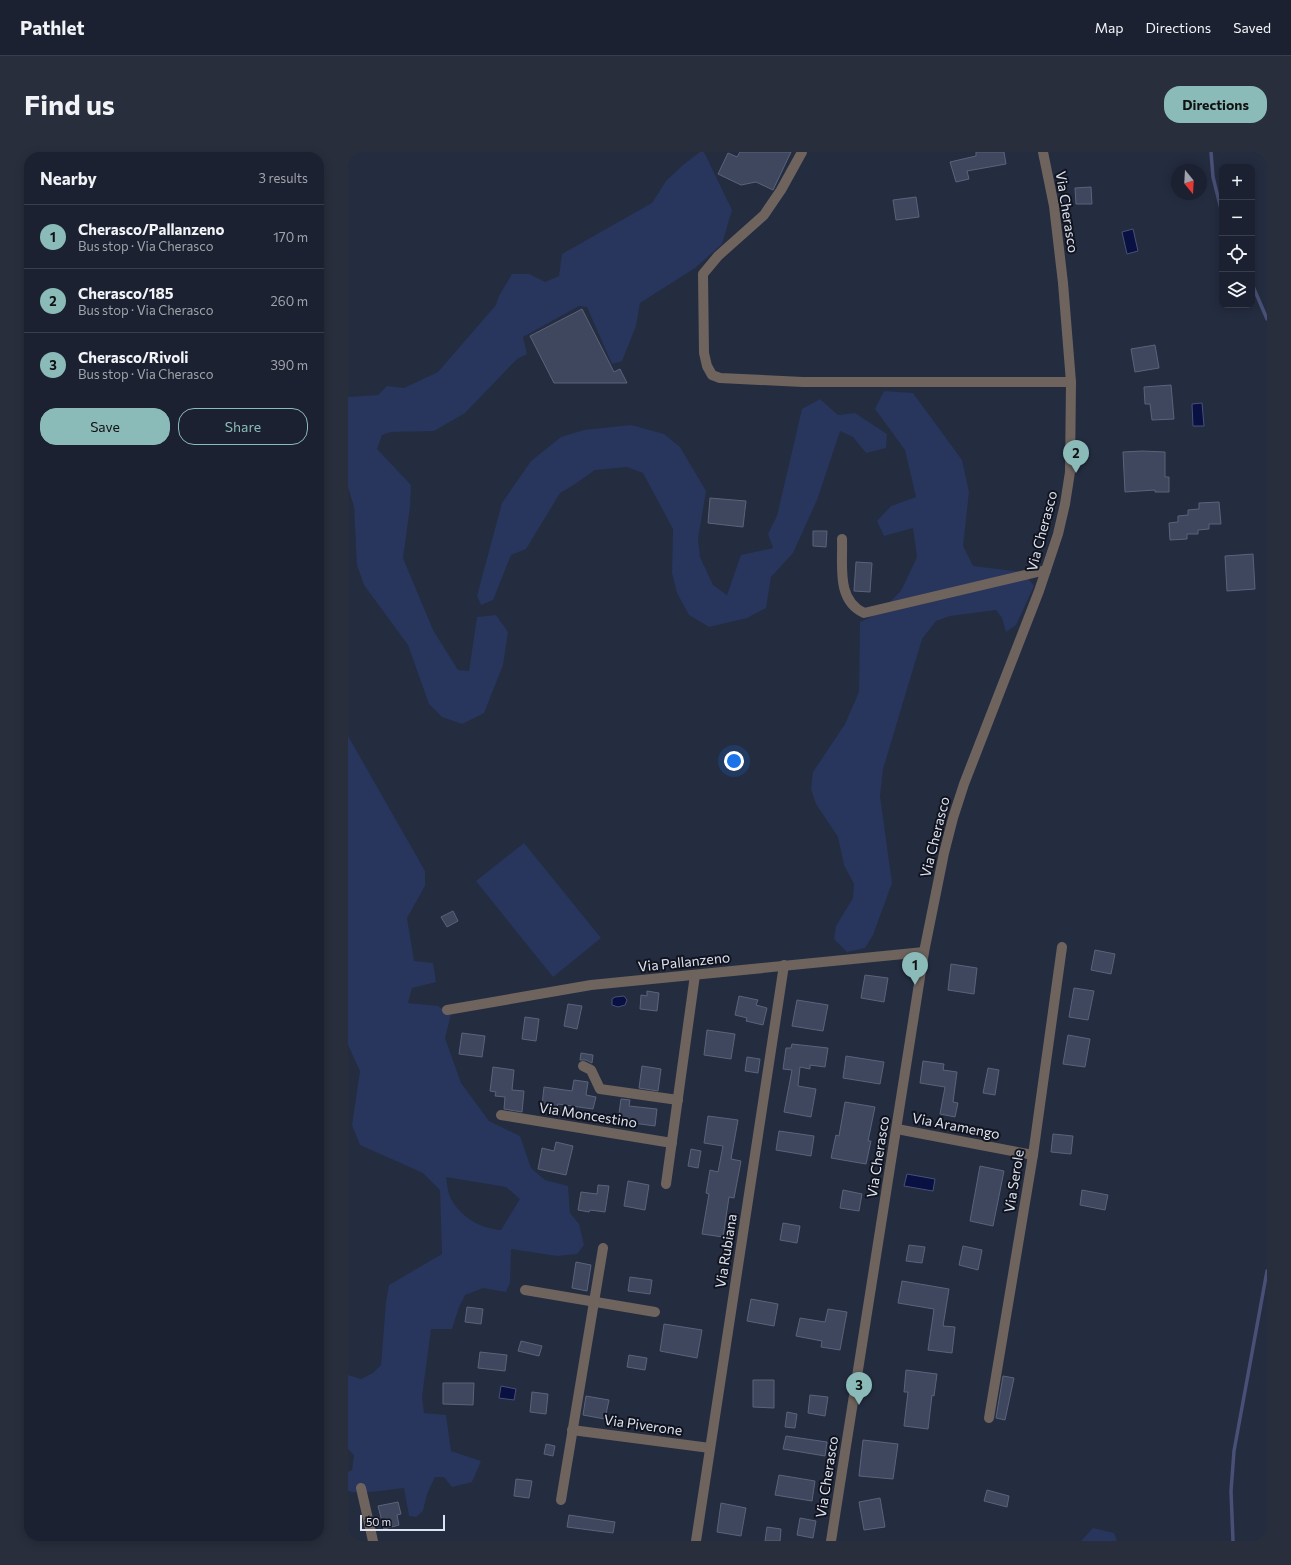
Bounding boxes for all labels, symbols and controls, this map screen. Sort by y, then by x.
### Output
text: Pathlet [20,16,85,39]
text: Map [1095,19,1124,36]
text: Directions [1146,19,1211,36]
text: Saved [1233,19,1271,36]
button: Directions [1164,86,1267,123]
text: Find us [24,87,115,121]
north arrow [1171,164,1207,200]
map controls [1219,164,1255,308]
button: + [1219,164,1255,200]
text: Nearby [40,168,97,189]
text: 3 results [259,170,308,186]
street label: Via Cherasco [1053,170,1082,254]
button: − [1219,200,1255,236]
text: Cherasco/Pallanzeno [78,220,224,238]
text: 1 [50,229,56,245]
text: 170 m [273,229,308,245]
button: locate [1219,236,1255,272]
text: Bus stop · Via Cherasco [78,238,213,254]
button: layers [1219,272,1255,308]
text: Cherasco/185 [78,284,174,302]
text: 2 [49,293,57,309]
text: 260 m [271,293,308,309]
text: Bus stop · Via Cherasco [78,302,213,318]
text: Cherasco/Rivoli [78,348,188,366]
text: 3 [49,357,57,373]
text: 390 m [270,357,308,373]
text: Bus stop · Via Cherasco [78,366,213,382]
button: Save [40,408,170,445]
button: Share [178,408,308,445]
pin: 2 [1063,440,1089,473]
street label: Via Cherasco [1023,489,1060,573]
your location [724,751,744,771]
street label: Via Cherasco [916,795,953,879]
street label: Via Pallanzeno [637,948,731,975]
pin: 1 [902,952,928,985]
street label: Via Moncestino [538,1098,638,1131]
street label: Via Aramengo [911,1109,1001,1142]
street label: Via Cherasco [863,1115,892,1199]
street label: Via Serole [1000,1148,1027,1214]
street label: Via Rubiana [711,1213,740,1289]
pin: 3 [846,1372,872,1405]
street label: Via Piverone [603,1411,683,1438]
street label: Via Cherasco [812,1435,841,1519]
scale bar [360,1513,445,1532]
text: 50 m [366,1515,391,1528]

